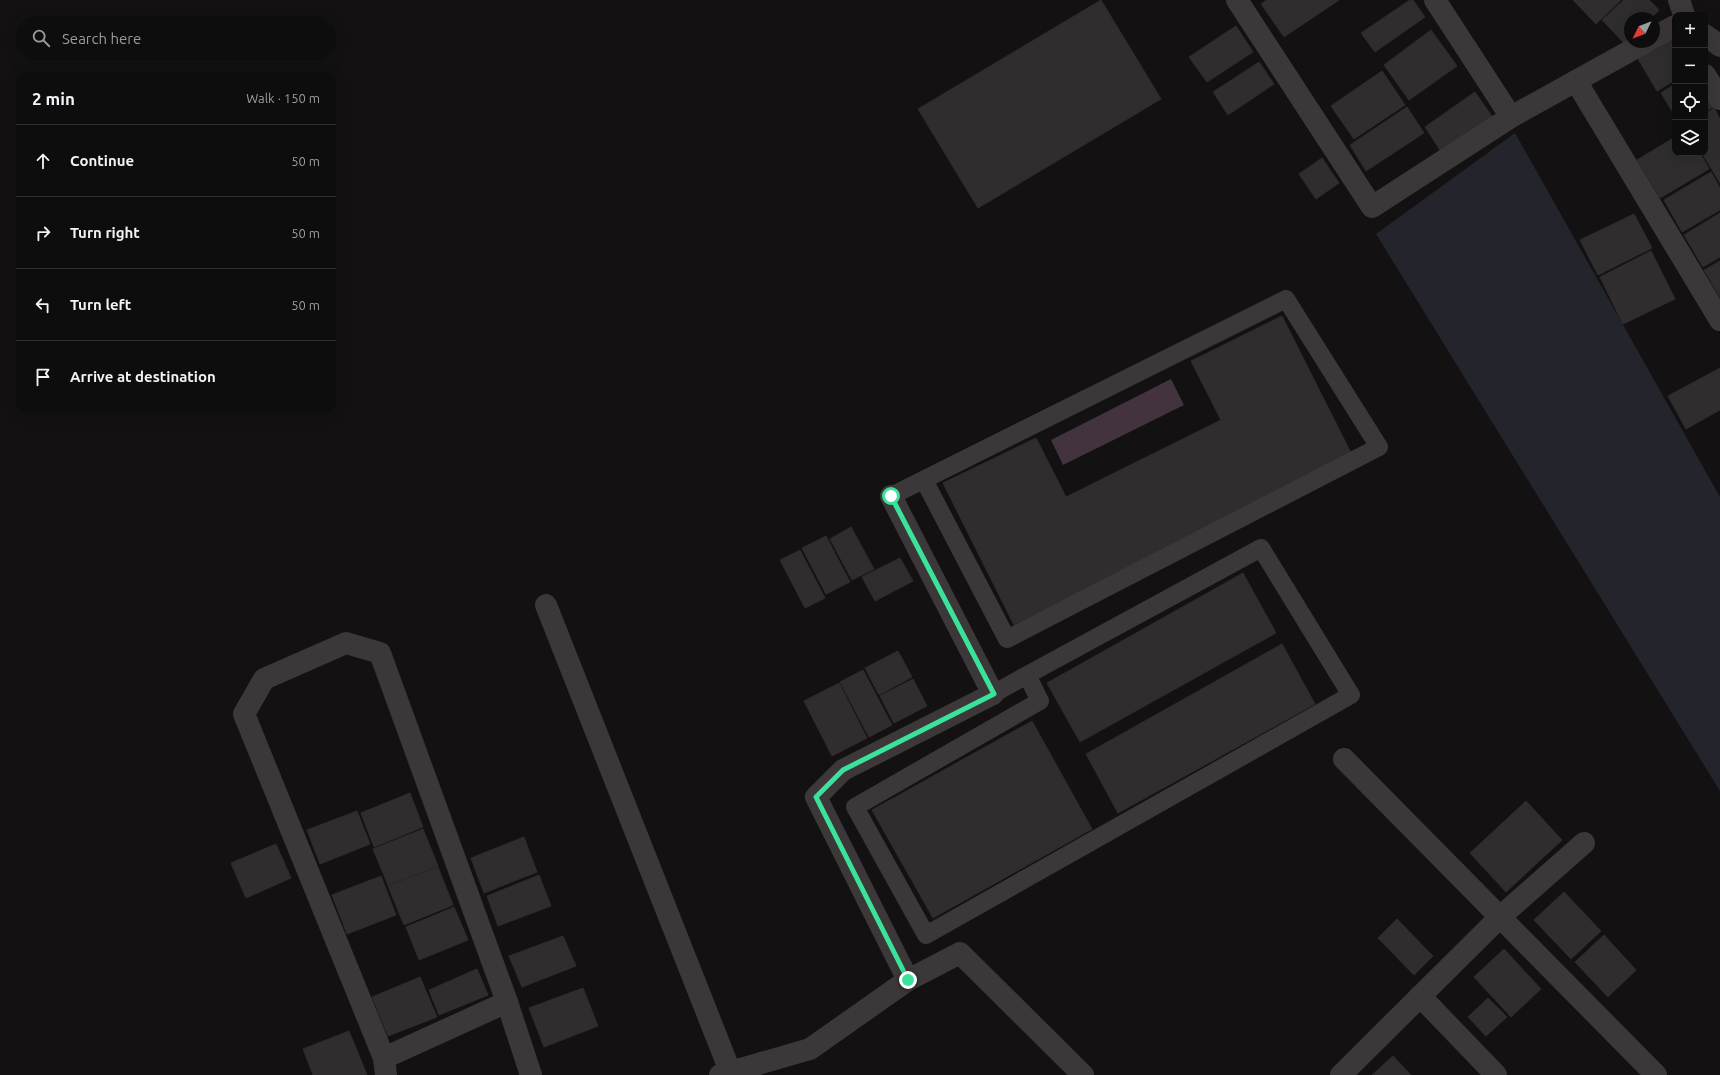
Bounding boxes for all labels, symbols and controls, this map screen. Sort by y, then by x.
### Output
north arrow [1624,12,1660,48]
map controls [1672,12,1708,156]
button: + [1672,12,1708,48]
search box [16,16,336,60]
icon: search [30,27,52,49]
text: Search here [62,30,141,47]
button: − [1672,48,1708,84]
button: locate [1672,84,1708,120]
text: 2 min [32,89,75,108]
text: Walk · 150 m [246,91,320,105]
button: layers [1672,120,1708,156]
icon: ahead [32,150,54,172]
text: Continue [70,152,134,169]
text: 50 m [291,154,320,168]
icon: right [32,222,54,244]
text: Turn right [70,224,140,241]
text: 50 m [291,226,320,240]
icon: left [32,294,54,316]
text: Turn left [70,296,131,313]
text: 50 m [291,298,320,312]
icon: arrive [32,366,54,388]
text: Arrive at destination [70,368,216,385]
route start [882,487,900,505]
route end [899,971,917,989]

